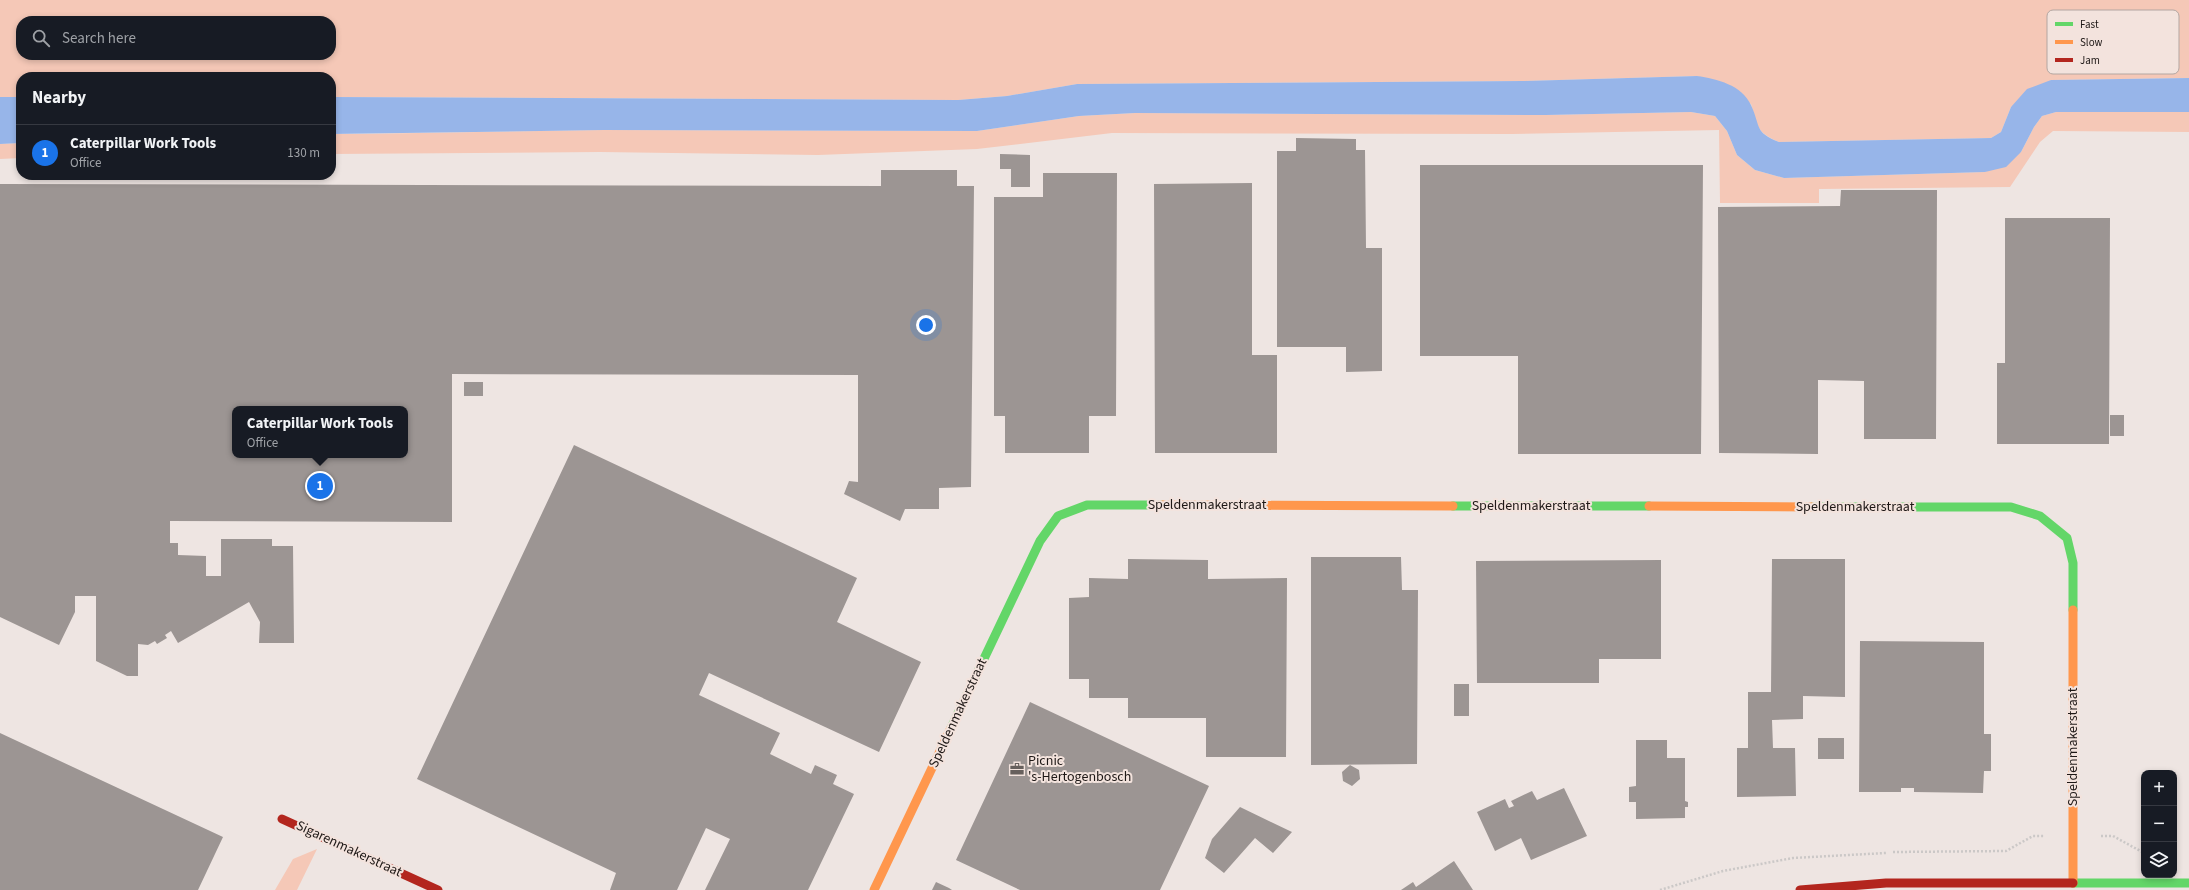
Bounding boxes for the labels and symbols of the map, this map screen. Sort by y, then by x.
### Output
legend [2047,10,2179,74]
text: Fast [2080,17,2099,32]
text: Slow [2080,35,2103,50]
text: Jam [2080,53,2100,68]
your location [916,315,936,335]
pin: 1 [307,471,333,501]
street label: Speldenmakerstraat [1148,495,1267,515]
street label: Speldenmakerstraat [1472,496,1591,516]
street label: Speldenmakerstraat [1796,497,1915,517]
street label: Speldenmakerstraat [924,655,992,771]
street label: Speldenmakerstraat [2063,687,2083,806]
place label: Picnic 's-Hertogenbosch [1028,751,1131,787]
office icon: Picnic 's-Hertogenbosch [1009,761,1025,777]
street label: Sigarenmakerstraat [293,816,405,882]

